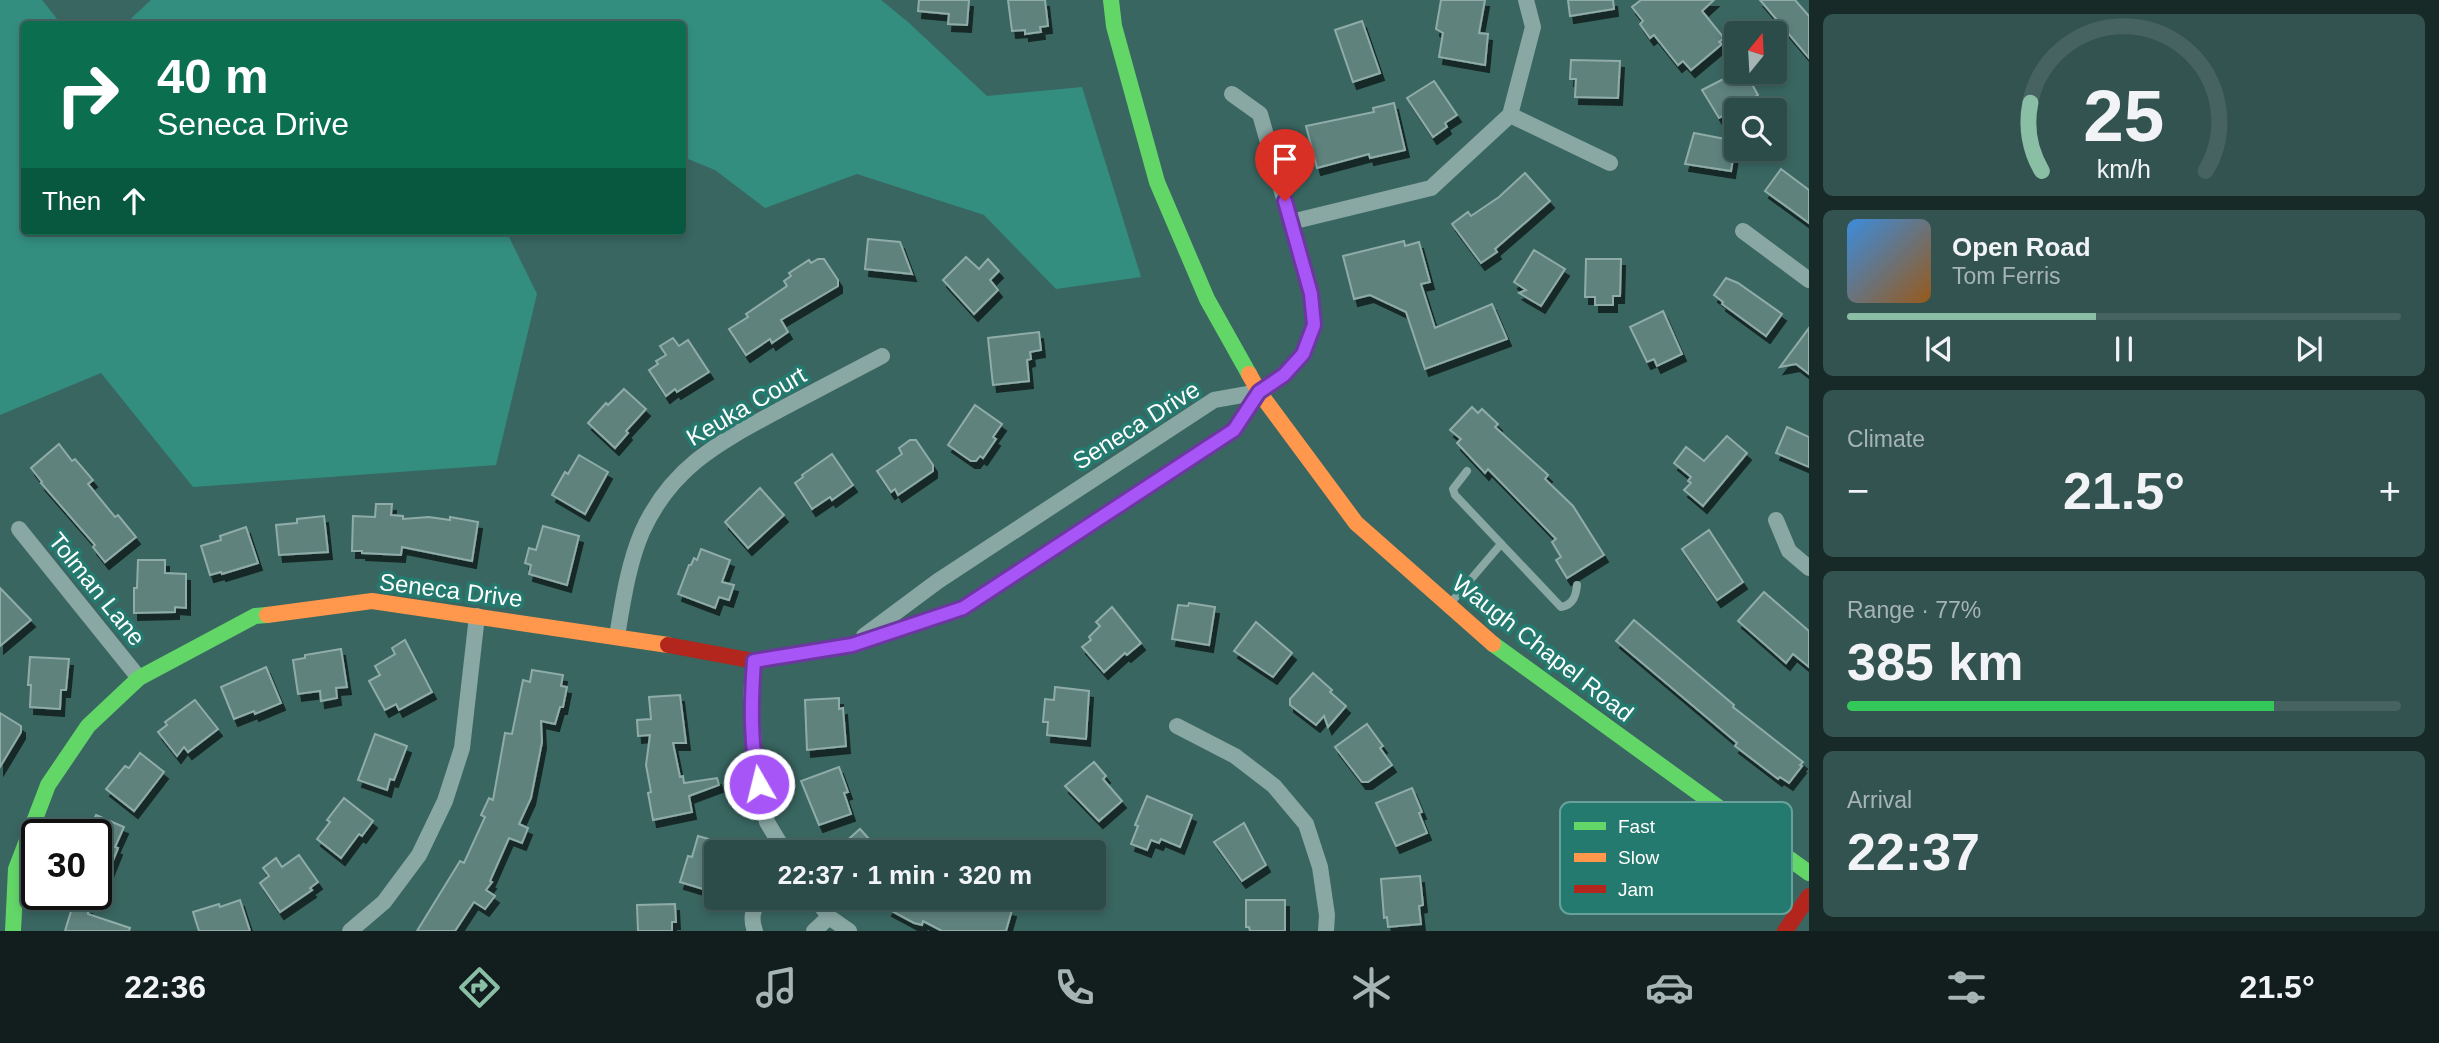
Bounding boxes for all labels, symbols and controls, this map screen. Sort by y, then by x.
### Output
north arrow [1724,21,1787,84]
map controls [1724,21,1787,161]
icon: right [42,49,133,140]
text: 40 m [157,49,269,103]
text: 25 [2084,75,2164,156]
button: search [1724,98,1787,161]
text: Seneca Drive [157,106,349,142]
pin [1255,129,1315,201]
icon: arrive [1266,140,1304,178]
text: km/h [2097,155,2151,183]
icon: ahead [115,182,153,220]
text: Then [42,186,101,216]
text: Open Road [1952,232,2091,262]
text: Tom Ferris [1952,263,2061,289]
icon: previous [1920,330,1958,368]
icon: pause [2105,330,2143,368]
icon: next [2290,330,2328,368]
street label: Keuka Court [681,361,811,451]
street label: Seneca Drive [1068,375,1204,475]
text: Climate [1847,426,1925,452]
text: 21.5° [2063,462,2185,520]
text: − [1847,470,1869,512]
text: + [2379,470,2401,512]
street label: Tolman Lane [43,527,151,651]
street label: Seneca Drive [378,568,524,612]
street label: Waugh Chapel Road [1447,569,1639,727]
text: Range · 77% [1847,597,1981,623]
text: 385 km [1847,633,2023,691]
position arrow [722,747,796,821]
text: Arrival [1847,787,1912,813]
legend [1560,802,1792,914]
text: Fast [1618,816,1656,837]
speed limit sign: 30 [21,819,112,910]
text: 22:37 [1847,823,1980,881]
text: Slow [1618,847,1659,868]
text: 22:37 · 1 min · 320 m [778,860,1032,890]
text: Jam [1618,879,1654,900]
icon: directions [455,963,504,1012]
icon: music [752,963,801,1012]
icon: phone [1050,963,1099,1012]
icon: climate [1347,963,1396,1012]
icon: car [1645,963,1694,1012]
icon: filters [1942,963,1991,1012]
text: 22:36 [124,969,206,1005]
text: 21.5° [2240,969,2315,1005]

